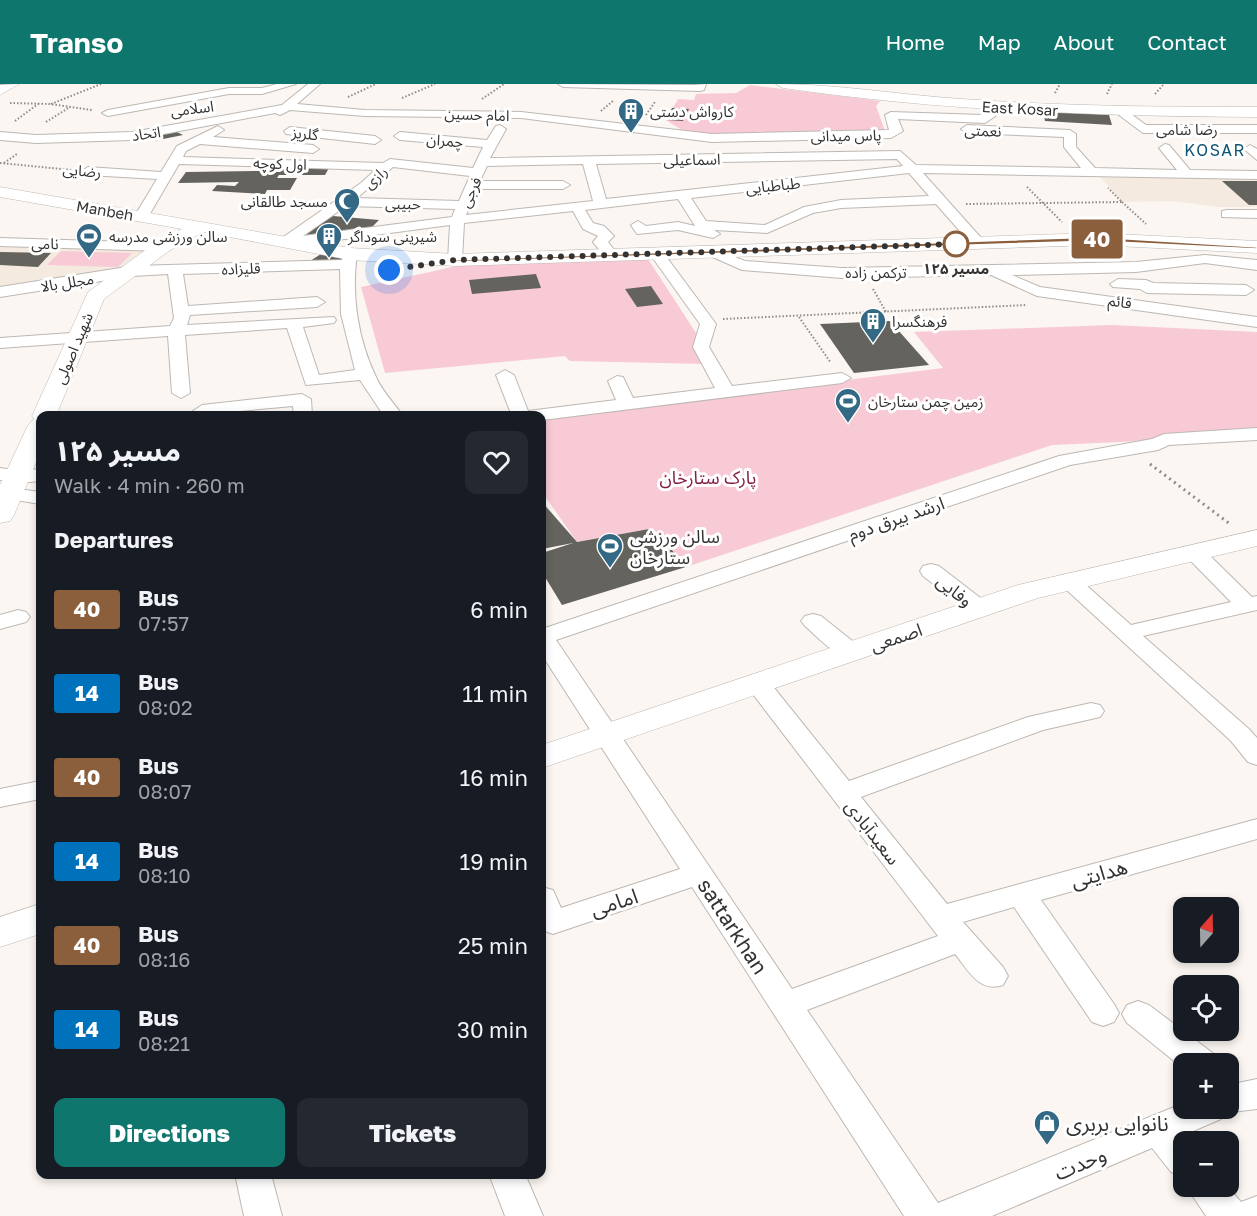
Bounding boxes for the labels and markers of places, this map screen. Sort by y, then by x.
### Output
building icon: کارواش دستی [616,96,646,134]
place label: کارواش دستی [650,102,735,121]
mosque icon: مسجد طالقانی [332,186,362,224]
place label: مسجد طالقانی [241,192,328,211]
sports icon: سالن ورزشی مدرسه [74,221,104,259]
building icon: شیرینی سوداگر [314,221,344,259]
place label: سالن ورزشی مدرسه [109,227,228,246]
place label: شیرینی سوداگر [347,227,437,246]
marker: مسیر ۱۲۵ [943,231,969,257]
place label: مسیر ۱۲۵ [923,259,989,278]
building icon: فرهنگسرا [858,306,888,344]
place label: فرهنگسرا [892,312,948,331]
sports icon: زمین چمن ستارخان [833,386,863,424]
place label: زمین چمن ستارخان [868,392,983,412]
place label: سالن ورزشی ستارخان [630,525,720,569]
sports icon: سالن ورزشی ستارخان [595,531,625,569]
shop icon: نانوایی بربری [1032,1108,1062,1146]
place label: نانوایی بربری [1066,1110,1169,1136]

